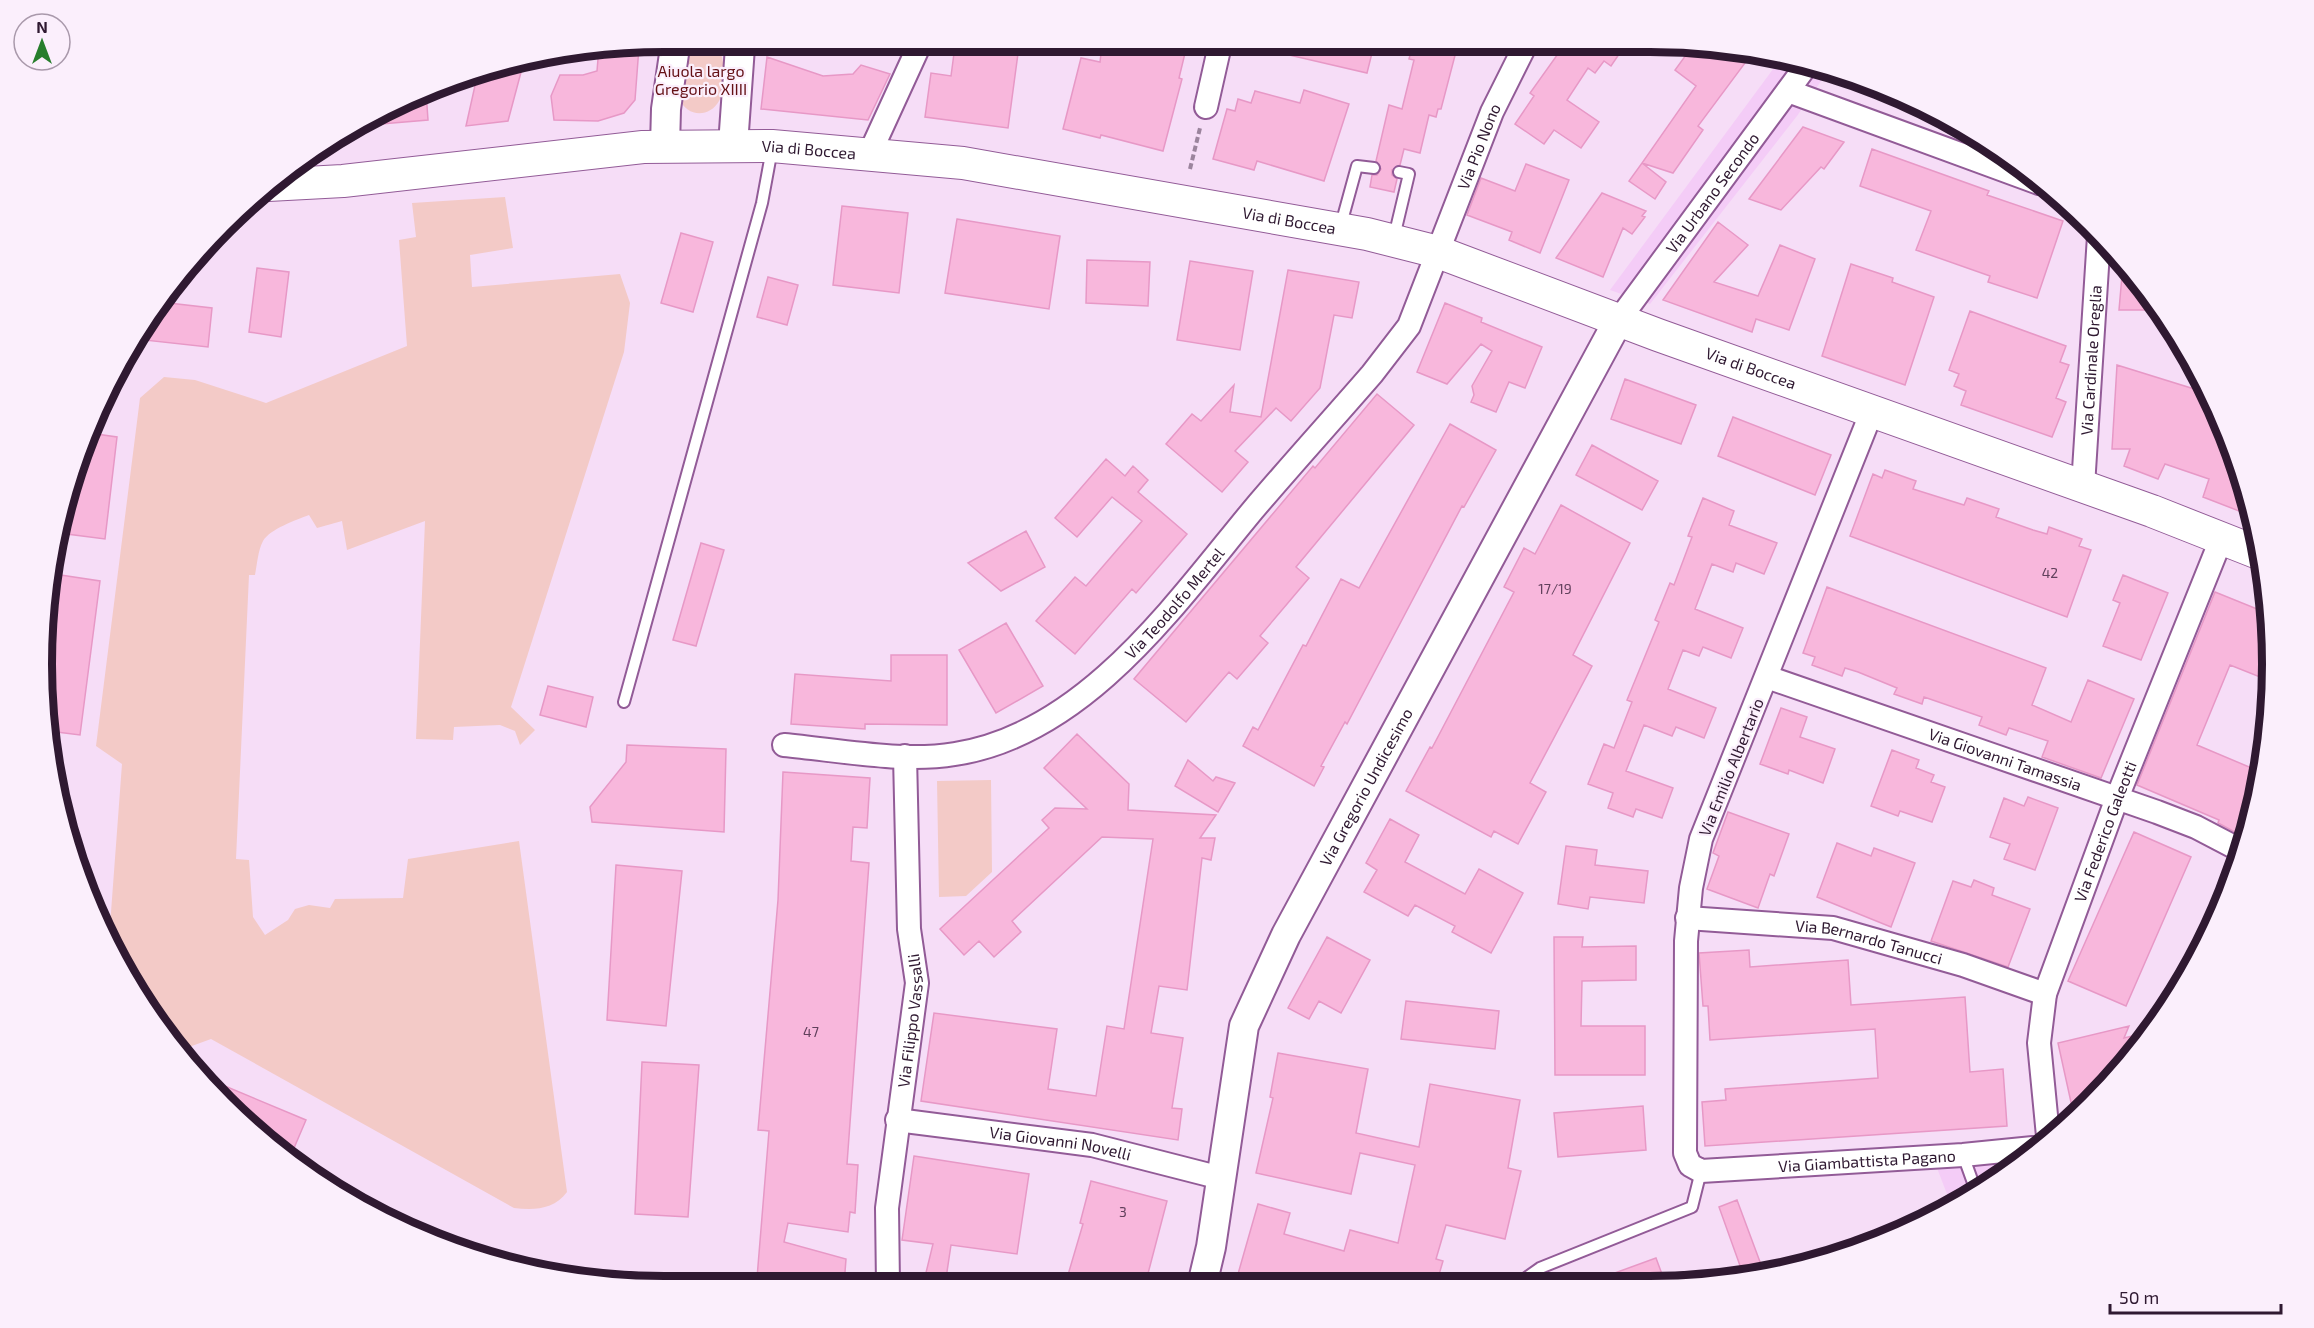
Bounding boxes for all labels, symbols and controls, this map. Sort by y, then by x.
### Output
north arrow [12,12,72,72]
text: N [36,17,48,36]
park label: Aiuola largo Gregorio XIIII [655,61,747,98]
street label: Via Pio Nono [1453,100,1504,192]
street label: Via Urbano Secondo [1661,129,1763,257]
street label: Via di Boccea [762,136,857,162]
street label: Via di Boccea [1241,202,1338,237]
street label: Via Cardinale Oreglia [2076,285,2105,436]
street label: Via di Boccea [1703,343,1799,392]
street label: Via Teodolfo Mertel [1120,543,1228,662]
house number: 42 [2042,564,2058,581]
house number: 17/19 [1538,580,1572,597]
street label: Via Emilio Albertario [1694,695,1767,839]
street label: Via Gregorio Undicesimo [1315,705,1416,869]
street label: Via Giovanni Tamassia [1926,724,2084,794]
street label: Via Federico Galeotti [2070,758,2140,904]
street label: Via Bernardo Tanucci [1794,915,1945,968]
street label: Via Filippo Vassalli [893,953,926,1089]
house number: 47 [803,1023,819,1040]
street label: Via Giovanni Novelli [988,1122,1133,1164]
street label: Via Giambattista Pagano [1778,1145,1956,1175]
house number: 3 [1119,1203,1127,1220]
scale bar [2110,1277,2281,1315]
text: 50 m [2119,1286,2159,1308]

